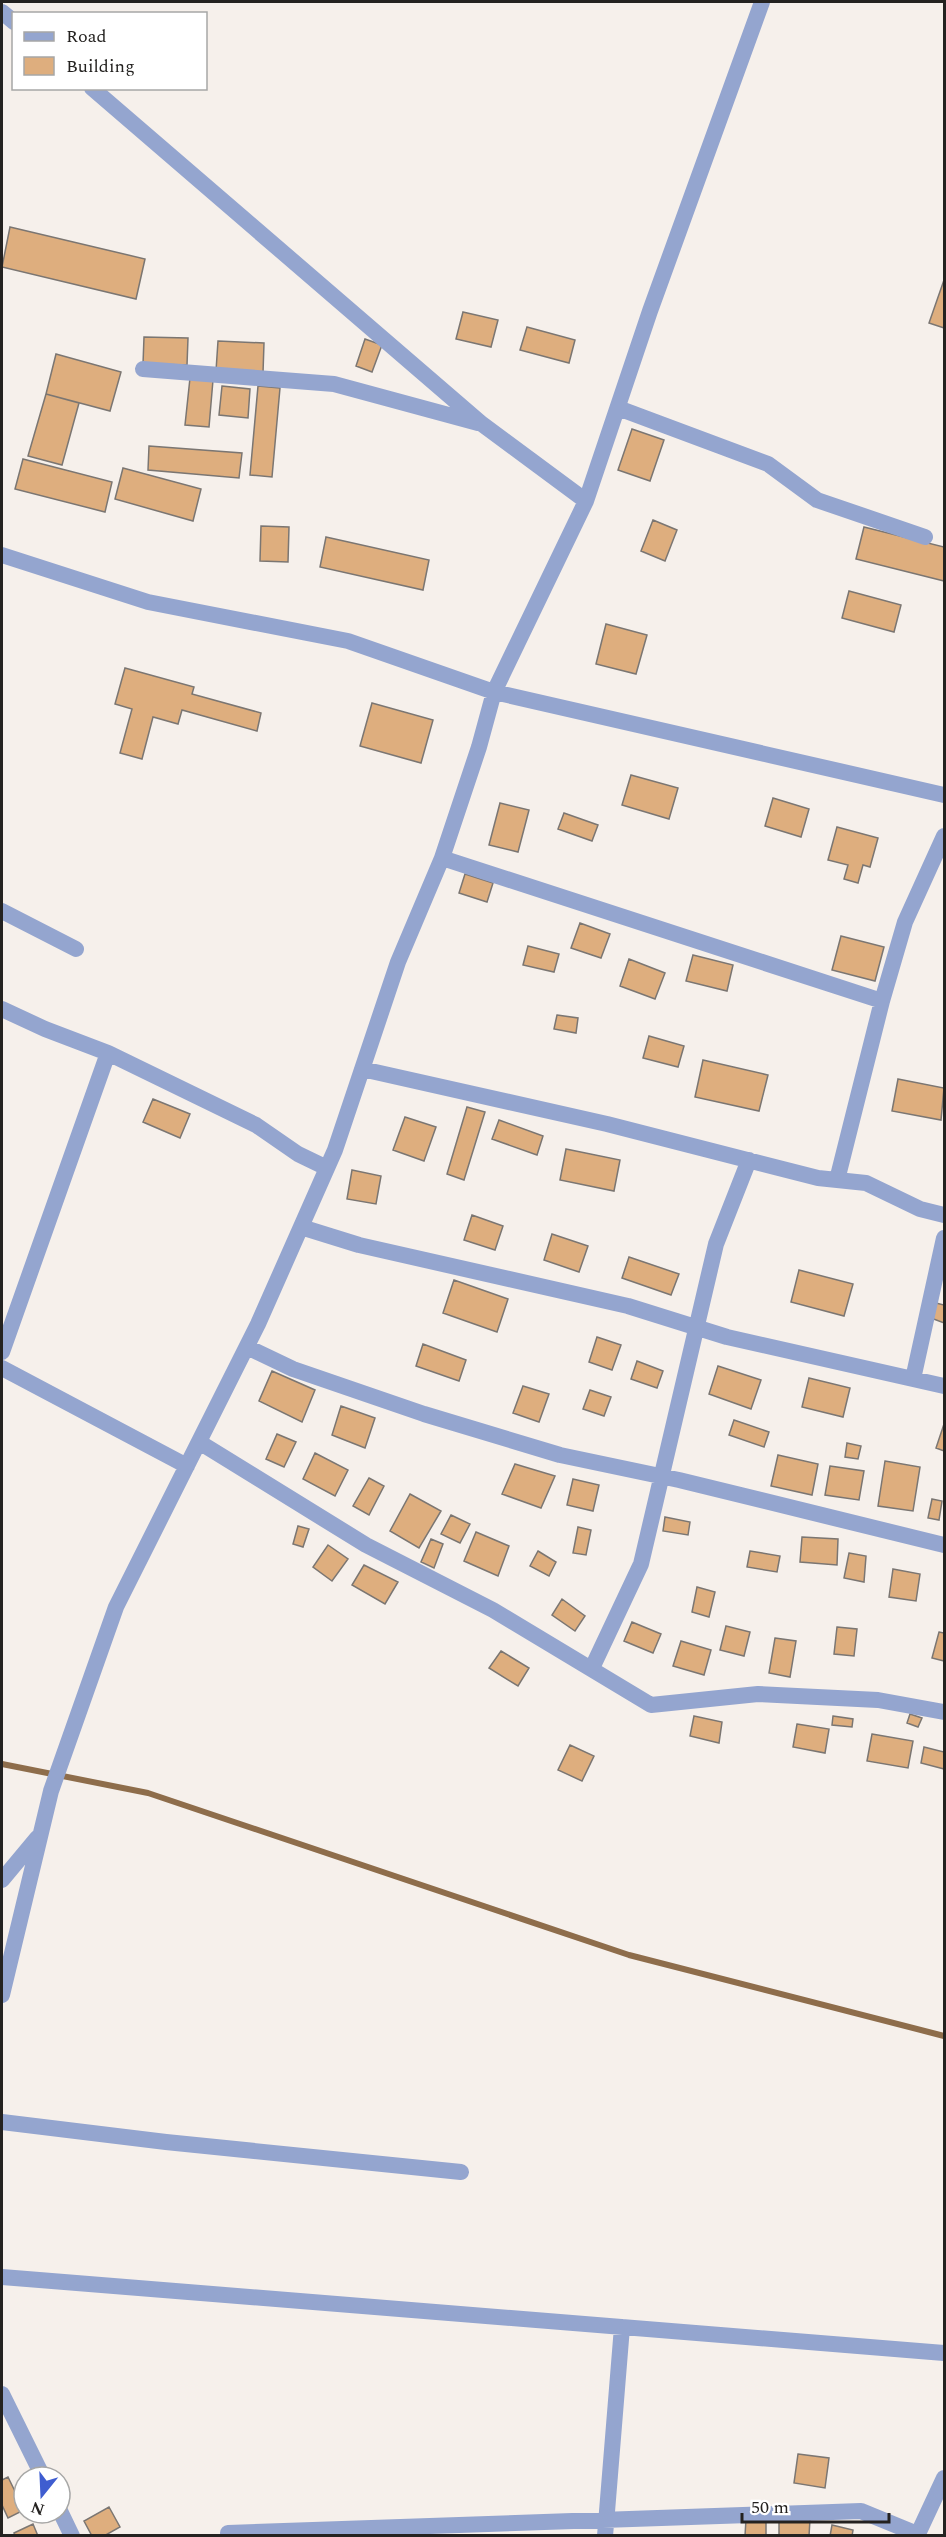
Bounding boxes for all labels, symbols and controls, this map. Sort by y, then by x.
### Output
legend [12,12,207,90]
text: Road [66,23,107,50]
text: Building [66,53,135,80]
north arrow [12,2465,72,2525]
scale bar [742,2486,889,2524]
text: 50 m [751,2494,789,2521]
text: N [28,2495,48,2522]

